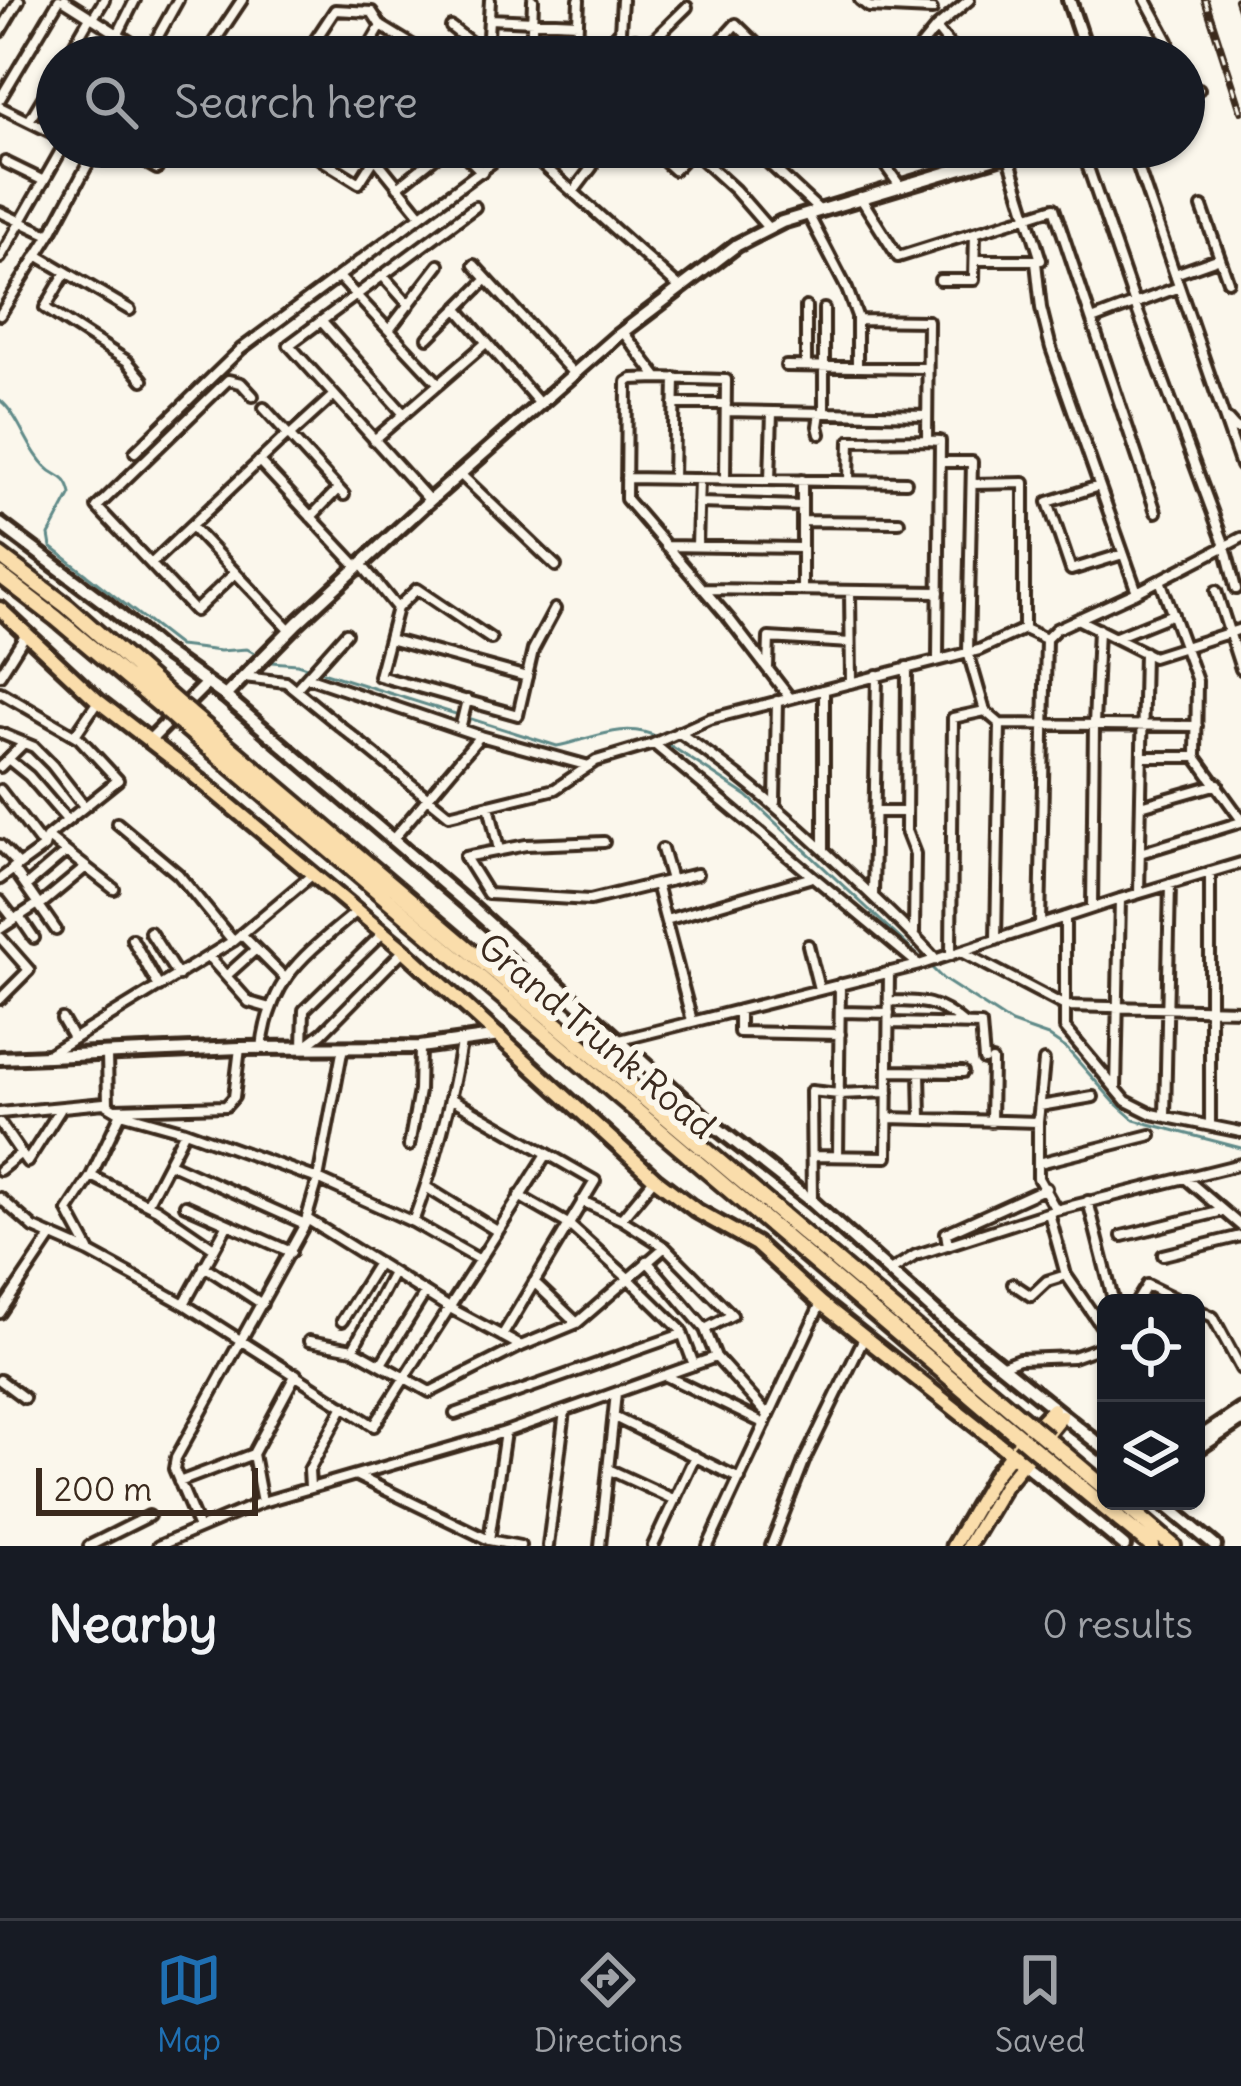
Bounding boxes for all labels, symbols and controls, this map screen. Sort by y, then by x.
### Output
search box [36,36,1205,168]
icon: search [78,69,144,135]
text: Search here [174,74,418,130]
street label: Grand Trunk Road [469,924,725,1148]
map controls [1097,1294,1205,1510]
button: locate [1097,1294,1205,1402]
button: layers [1097,1402,1205,1510]
scale bar [36,1462,258,1515]
text: 200 m [54,1468,152,1510]
text: Nearby [48,1592,217,1656]
text: 0 results [1042,1600,1193,1649]
tab: Map [156,1947,222,2061]
tab: Directions [534,1947,683,2061]
tab: Saved [995,1947,1085,2061]

